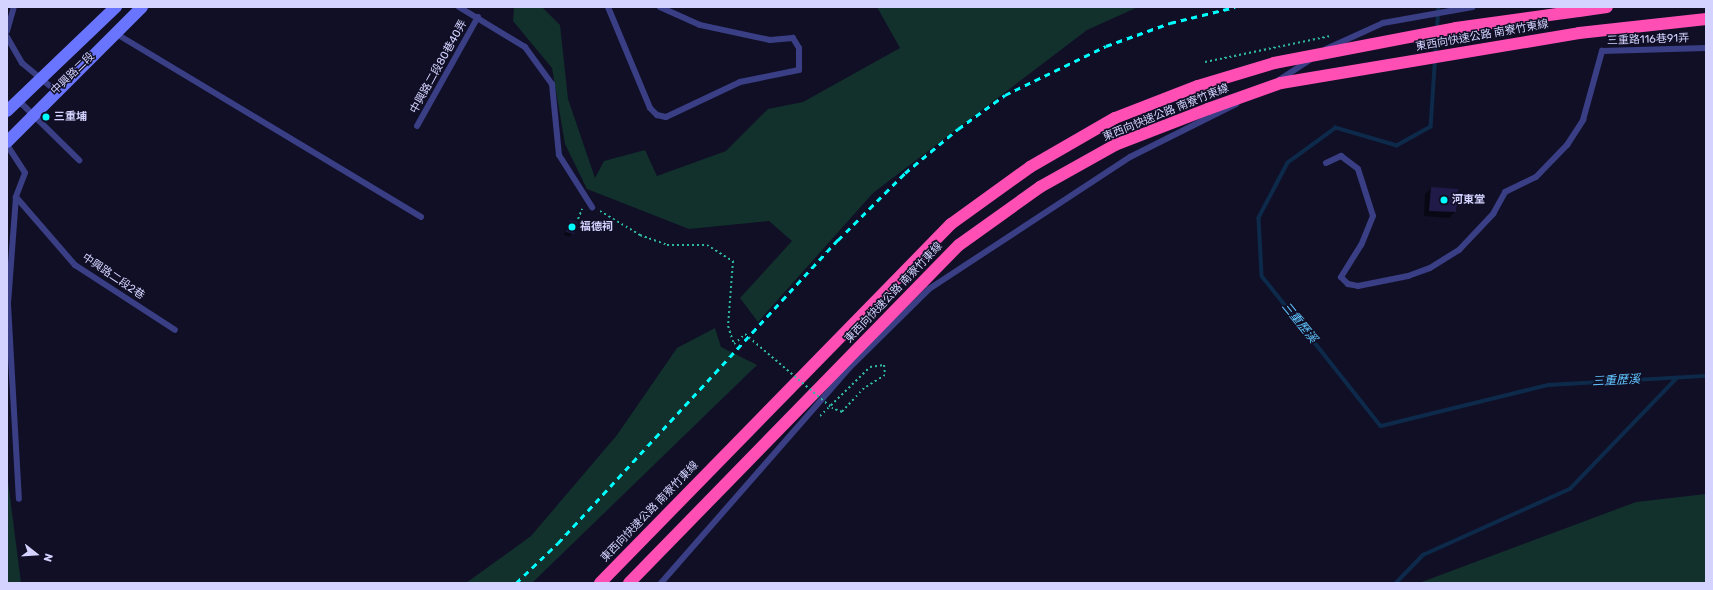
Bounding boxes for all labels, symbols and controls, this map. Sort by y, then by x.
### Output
street label: 中興路二段80巷40弄 [408,18,470,116]
street label: 東西向快速公路 南寮竹東線 [1415,18,1549,54]
street label: 三重路116巷91弄 [1607,32,1689,48]
street label: 中興路二段 [49,50,97,98]
street label: 東西向快速公路 南寮竹東線 [1101,82,1231,144]
place label: 三重埔 [54,110,87,124]
marker: 三重埔 [41,112,51,122]
place label: 河東堂 [1452,193,1485,207]
marker: 河東堂 [1439,195,1449,205]
place label: 福德祠 [580,220,613,234]
marker: 福德祠 [567,222,577,232]
street label: 東西向快速公路 南寮竹東線 [842,240,946,346]
street label: 中興路二段2巷 [79,251,147,303]
water label: 三重歷溪 [1278,300,1320,346]
water label: 三重歷溪 [1592,373,1640,389]
street label: 東西向快速公路 南寮竹東線 [598,459,702,565]
north arrow [16,534,56,574]
text: N [41,552,55,563]

